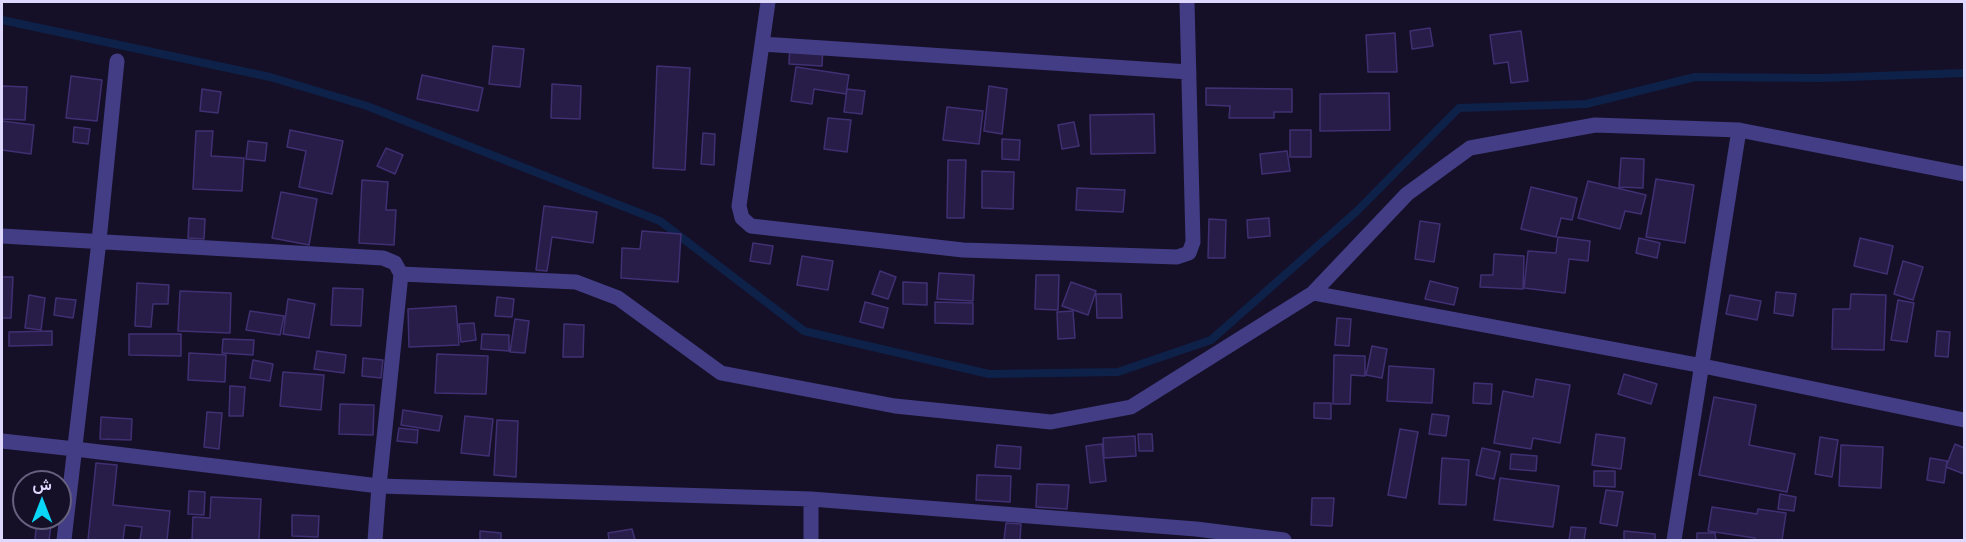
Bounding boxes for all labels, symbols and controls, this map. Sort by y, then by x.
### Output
north arrow [12,470,72,530]
text: ش [32,474,52,494]

